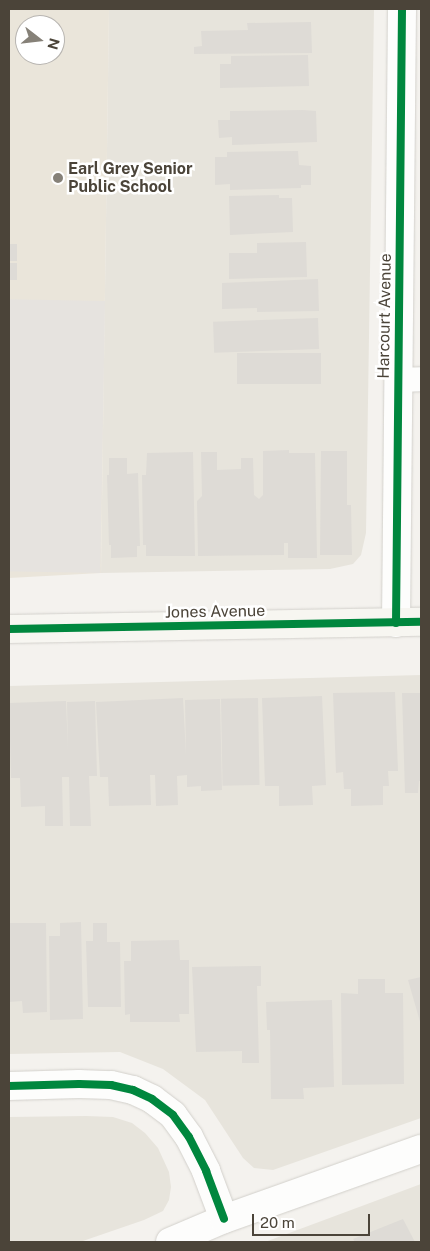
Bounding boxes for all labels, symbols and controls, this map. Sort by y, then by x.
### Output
north arrow [15,15,65,65]
text: N [44,36,63,51]
place label: Earl Grey Senior Public School [68,159,193,197]
marker: Earl Grey Senior Public School [52,172,64,184]
street label: Harcourt Avenue [374,253,396,379]
street label: Jones Avenue [165,602,265,622]
scale bar [255,1204,372,1236]
text: 20 m [260,1214,295,1231]

